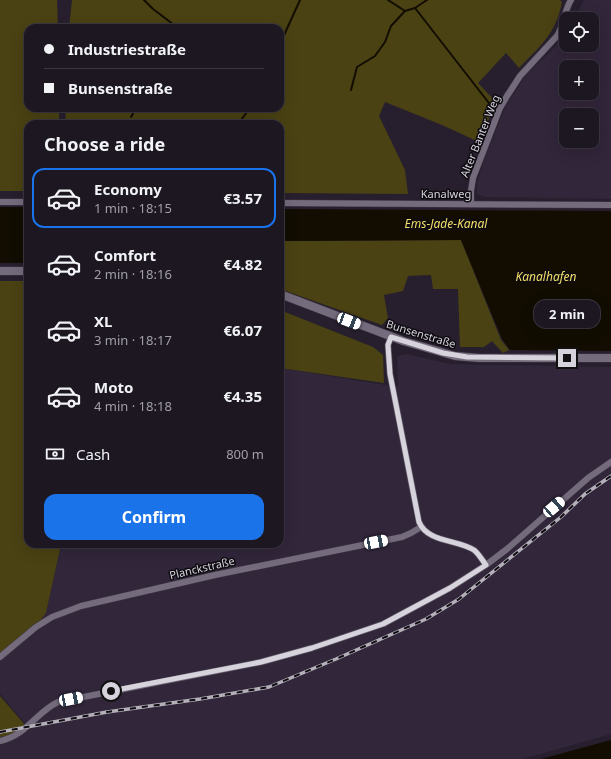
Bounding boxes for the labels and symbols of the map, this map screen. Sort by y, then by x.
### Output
street label: Alter Banter Weg [456,92,503,179]
street label: Kanalweg [421,186,471,201]
water label: Ems-Jade-Kanal [405,215,488,232]
water label: Kanalhafen [516,268,577,285]
callout: 2 min [534,300,600,328]
car [336,311,362,331]
street label: Bunsenstraße [385,316,458,351]
route end [558,349,576,367]
car [541,495,567,519]
car [363,534,389,550]
street label: Planckstraße [168,553,236,582]
route start [102,682,120,700]
car [58,691,84,707]

